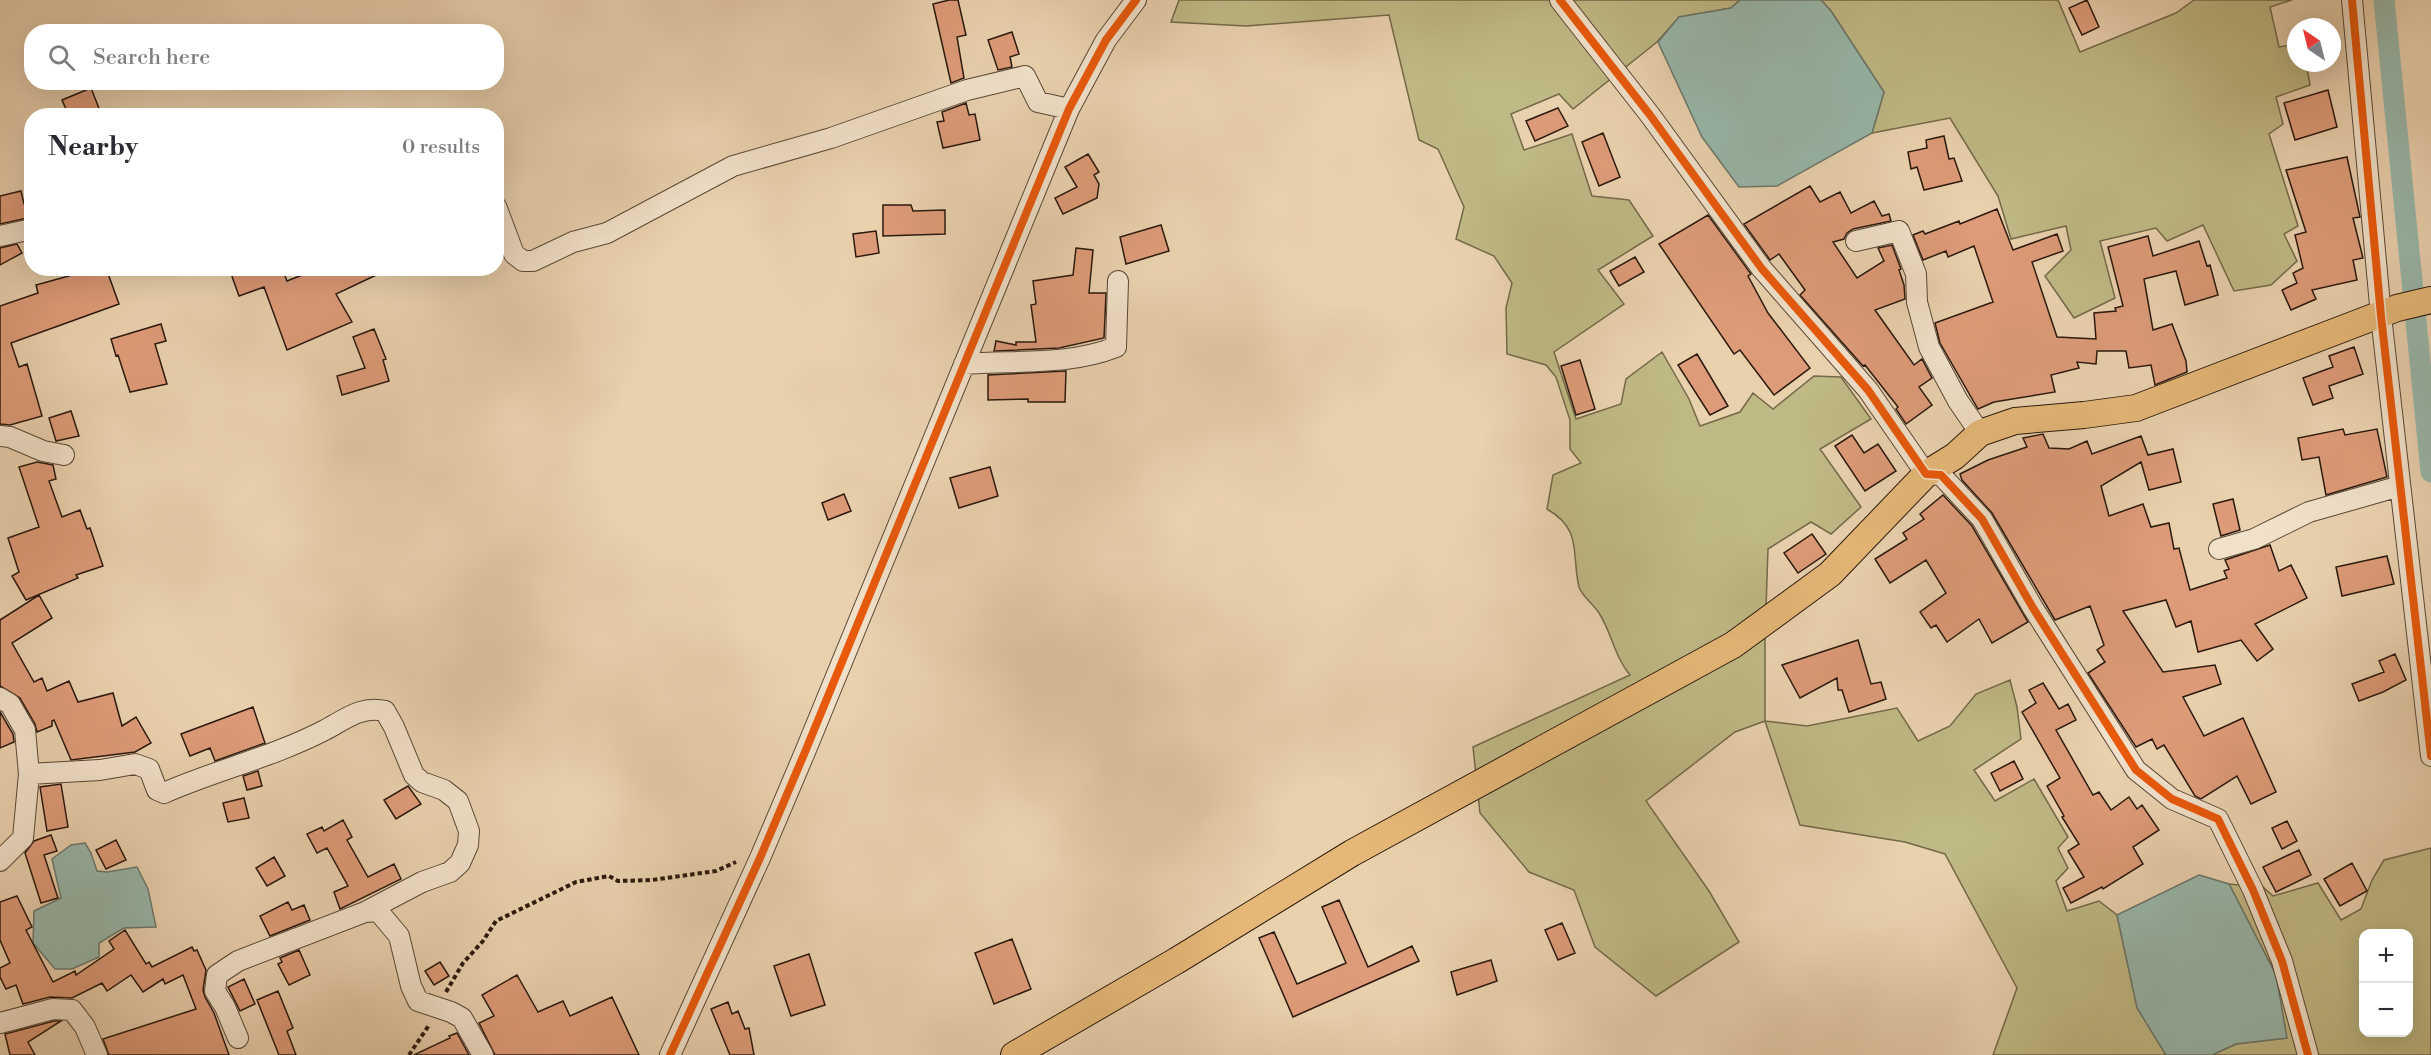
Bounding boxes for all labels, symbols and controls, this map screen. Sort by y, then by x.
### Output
north arrow [2287,18,2341,72]
search box [24,24,504,90]
icon: search [45,41,78,74]
text: Search here [93,44,210,71]
text: Nearby [48,131,138,163]
text: 0 results [402,135,480,160]
map controls [2359,929,2413,1037]
button: + [2359,929,2413,983]
button: − [2359,983,2413,1037]

